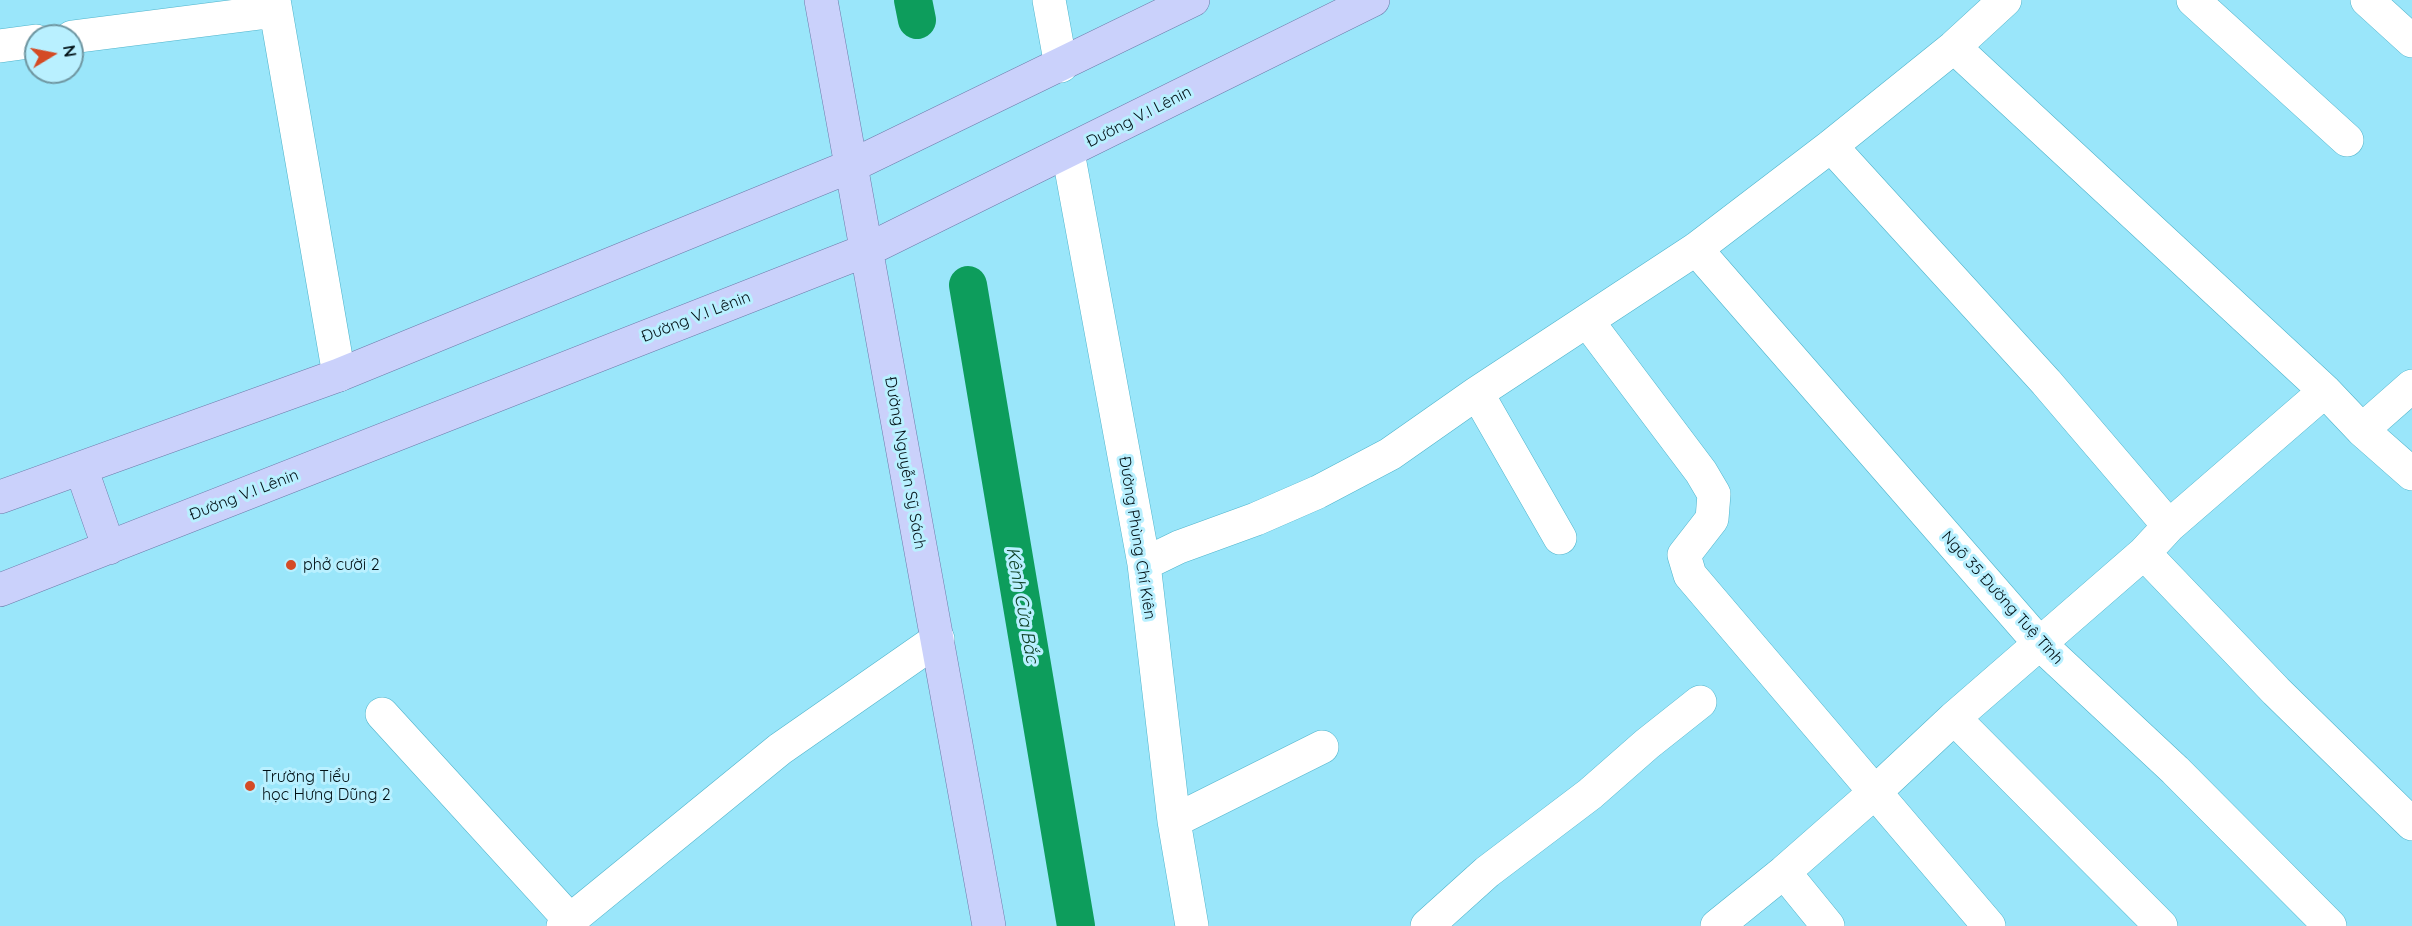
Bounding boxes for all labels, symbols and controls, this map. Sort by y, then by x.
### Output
north arrow [24,24,84,84]
text: N [59,44,81,59]
street label: Đường V.I Lênin [1083,82,1195,152]
street label: Đường V.I Lênin [639,287,753,347]
street label: Đường Nguyễn Sỹ Sách [880,375,930,551]
street label: Đường Phùng Chí Kiên [1115,455,1159,621]
street label: Đường V.I Lênin [187,465,301,525]
street label: Ngõ 35 Đường Tuệ Tĩnh [1937,527,2067,669]
water label: Kênh Cửa Bắc [1001,545,1043,665]
place label: phở cười 2 [303,555,380,575]
marker: phở cười 2 [284,558,298,572]
place label: Trường Tiểu học Hưng Dũng 2 [262,767,391,805]
marker: Trường Tiểu học Hưng Dũng 2 [243,779,257,793]

